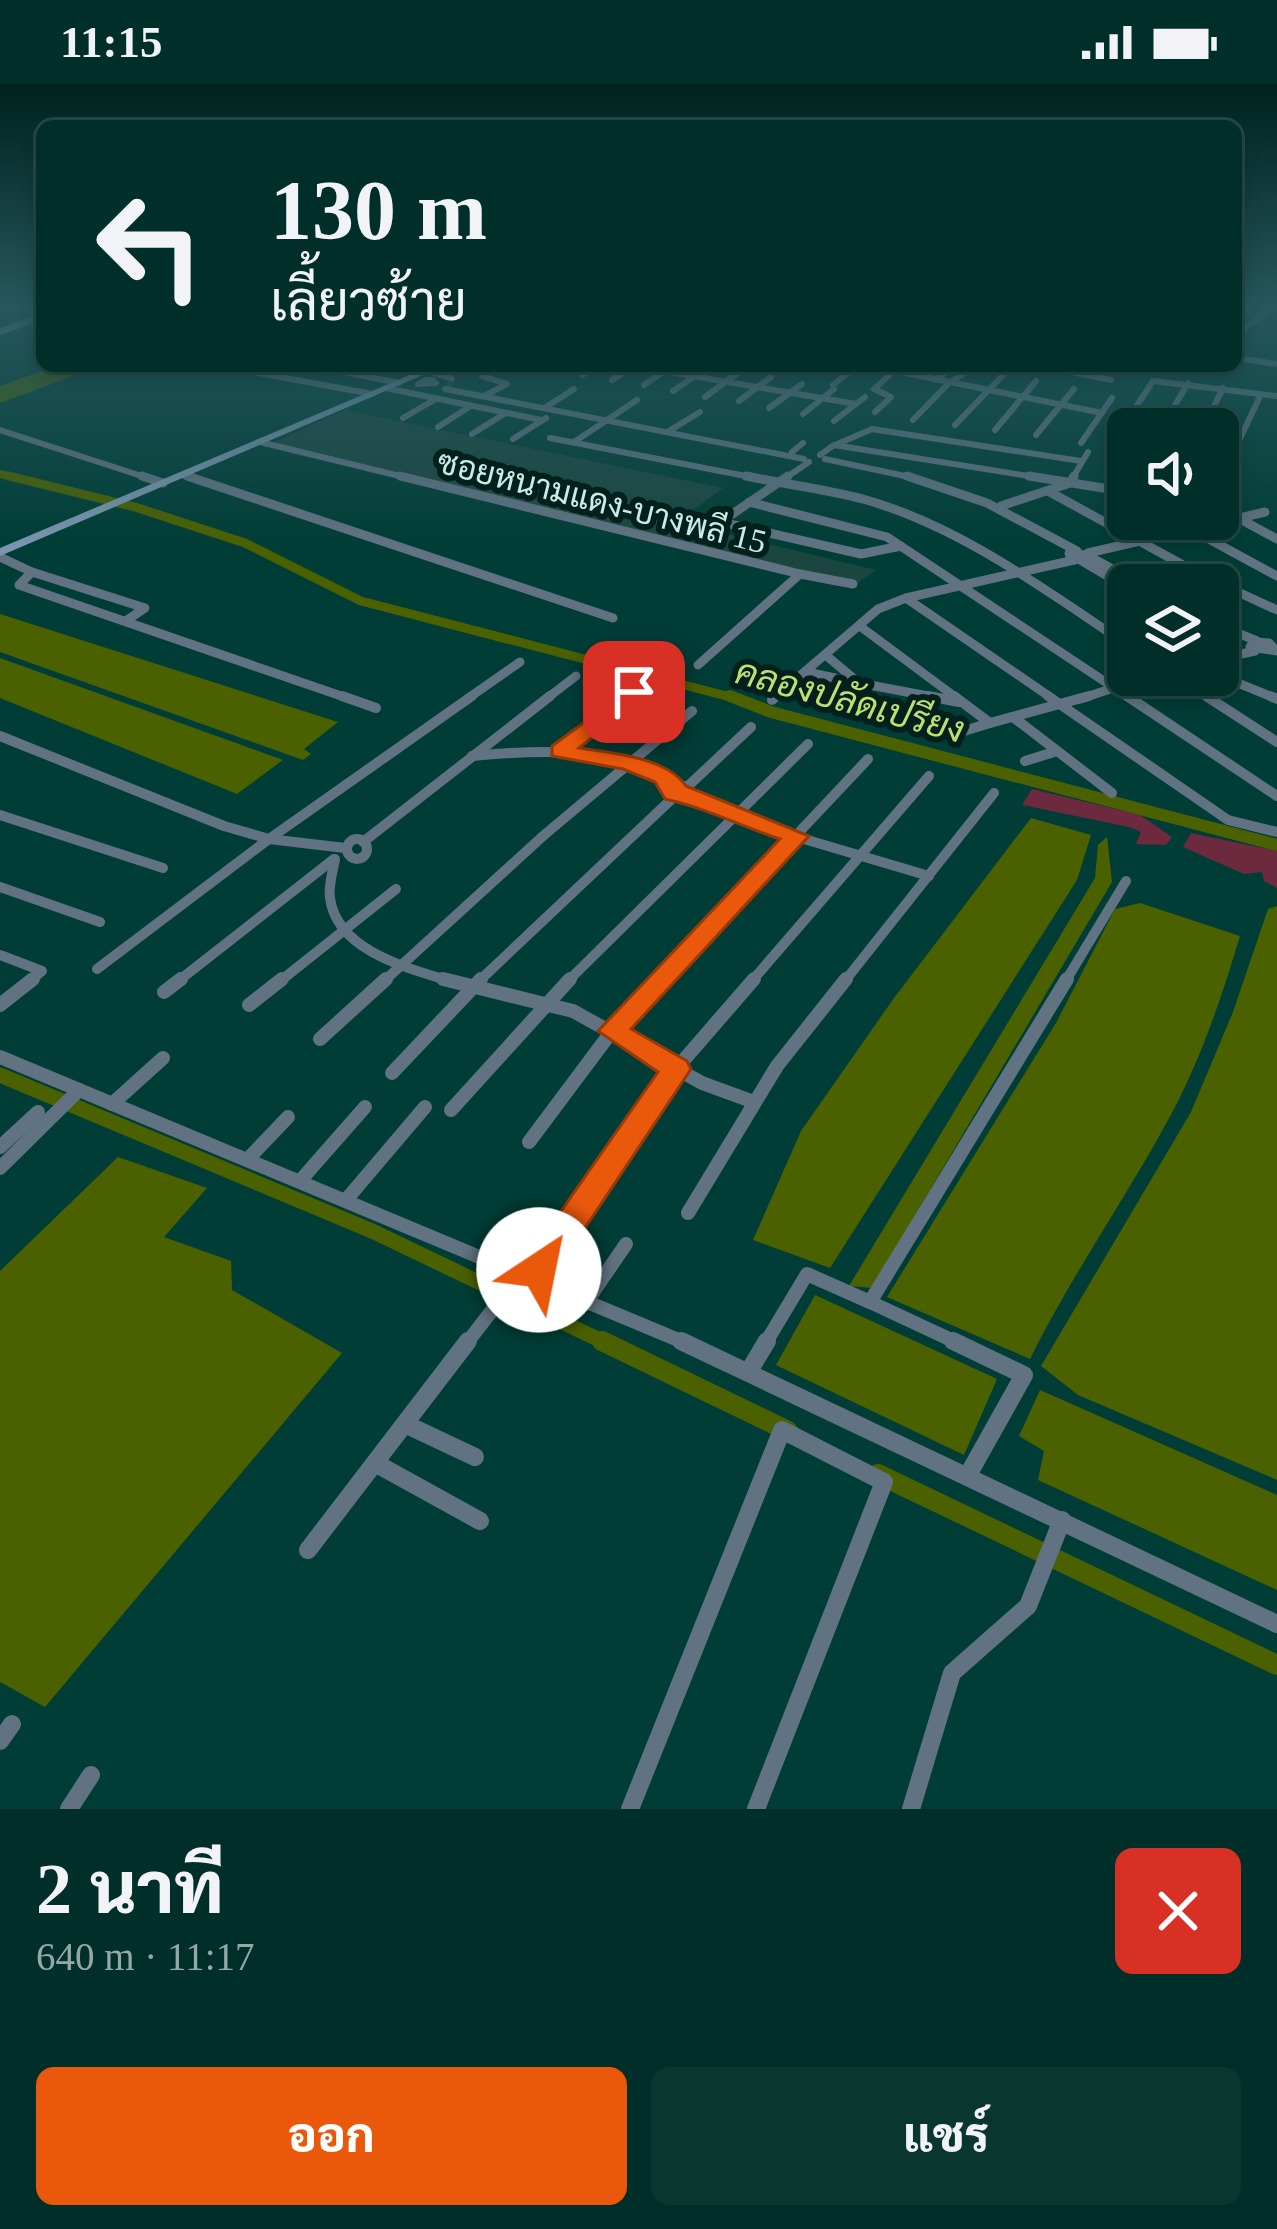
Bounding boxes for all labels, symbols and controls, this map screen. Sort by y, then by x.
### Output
text: 11:15 [60,17,163,67]
text: 130 m [270,164,487,257]
icon: left [72,168,228,324]
text: เลี้ยวซ้าย [270,272,467,332]
map controls [1107,408,1239,696]
button: sound [1107,408,1239,540]
street label: ซอยหนามแดง-บางพลี 15 [433,442,771,560]
button: layers [1107,564,1239,696]
pin [583,641,685,743]
water label: คลองปลัดเปรียง [731,648,969,751]
icon: arrive [601,659,667,725]
position arrow [476,1207,602,1333]
button: close [1115,1848,1241,1974]
text: 2 นาที [36,1849,224,1929]
text: 640 m · 11:17 [36,1935,254,1978]
button: ออก [36,2067,627,2205]
button: แชร์ [651,2067,1241,2205]

